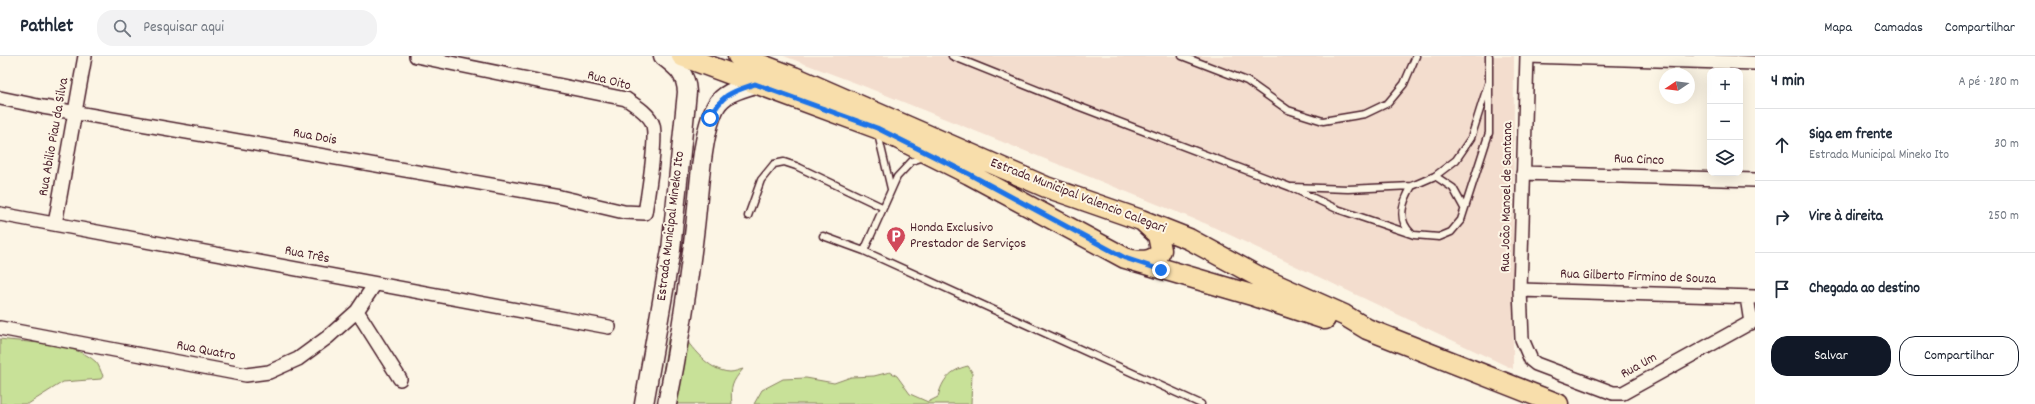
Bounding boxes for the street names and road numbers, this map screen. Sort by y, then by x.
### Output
street label: Rua Oito [585,66,633,96]
street label: Rua Abilio Piau da Silva [34,76,74,198]
street label: Rua João Manoel de Santana [1496,121,1518,272]
street label: Rua Dois [291,123,339,151]
street label: Rua Cinco [1613,149,1665,171]
street label: Estrada Municipal Mineko Ito [652,150,690,302]
street label: Estrada Municipal Valencio Calegari [987,153,1169,239]
street label: Rua Três [283,241,331,269]
street label: Rua Gilberto Firmino de Souza [1560,264,1717,290]
street label: Rua Quatro [175,335,237,367]
street label: Rua Um [1617,348,1661,384]

